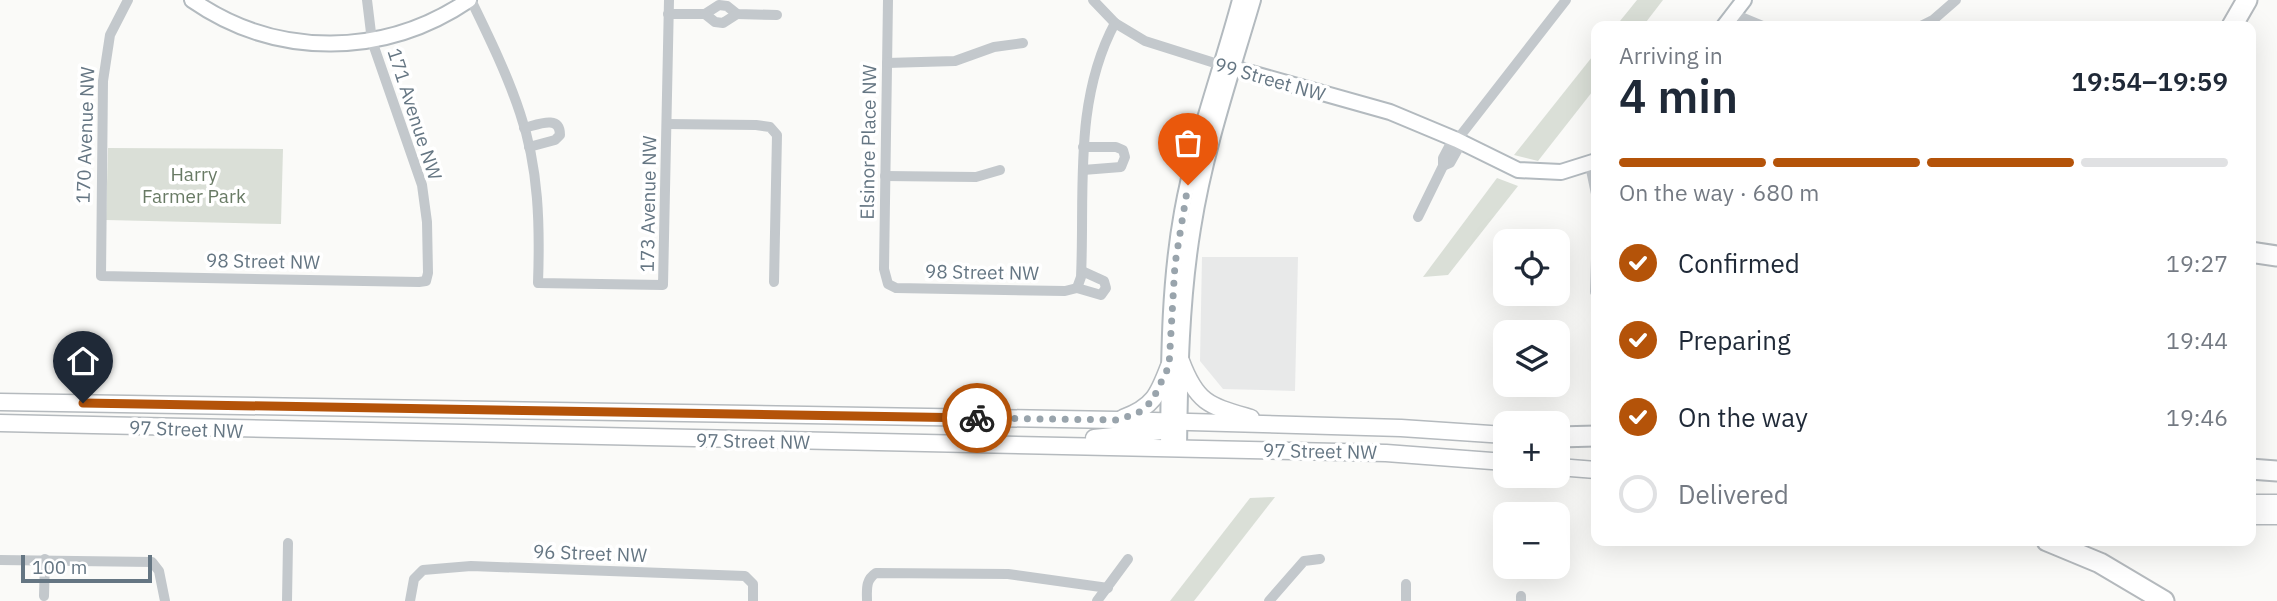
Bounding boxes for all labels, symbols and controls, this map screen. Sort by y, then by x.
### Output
text: Arriving in [1619,40,1723,70]
street label: 171 Avenue NW [382,45,448,183]
street label: 99 Street NW [1212,52,1328,106]
street label: Elsinore Place NW [855,64,881,220]
text: 19:54–19:59 [2071,64,2228,98]
street label: 170 Avenue NW [71,66,99,204]
text: 4 min [1619,66,1738,126]
pin [1158,113,1218,185]
icon: bag [1169,124,1207,162]
street label: 173 Avenue NW [635,135,661,273]
park label: Harry Farmer Park [142,162,246,208]
text: On the way · 680 m [1619,177,1819,207]
map controls [1493,229,1570,579]
button: locate [1493,229,1570,306]
icon: check [1619,244,1657,282]
text: Confirmed [1678,246,1800,280]
street label: 98 Street NW [206,248,320,274]
text: 19:27 [2166,248,2228,278]
street label: 98 Street NW [925,259,1039,285]
button: layers [1493,320,1570,397]
icon: check [1619,321,1657,359]
text: Preparing [1678,323,1791,357]
text: 19:44 [2166,325,2228,355]
pin [53,331,113,403]
icon: home [64,342,102,380]
courier [942,383,1012,453]
icon: check [1619,398,1657,436]
icon: bike [958,399,996,437]
text: On the way [1678,400,1808,434]
text: 19:46 [2166,402,2228,432]
button: + [1493,411,1570,488]
street label: 97 Street NW [128,415,244,443]
street label: 97 Street NW [696,428,810,454]
street label: 97 Street NW [1263,438,1377,464]
text: Delivered [1678,477,1789,511]
button: − [1493,502,1570,579]
street label: 96 Street NW [532,539,648,567]
scale bar [21,552,152,584]
text: 100 m [32,555,87,579]

